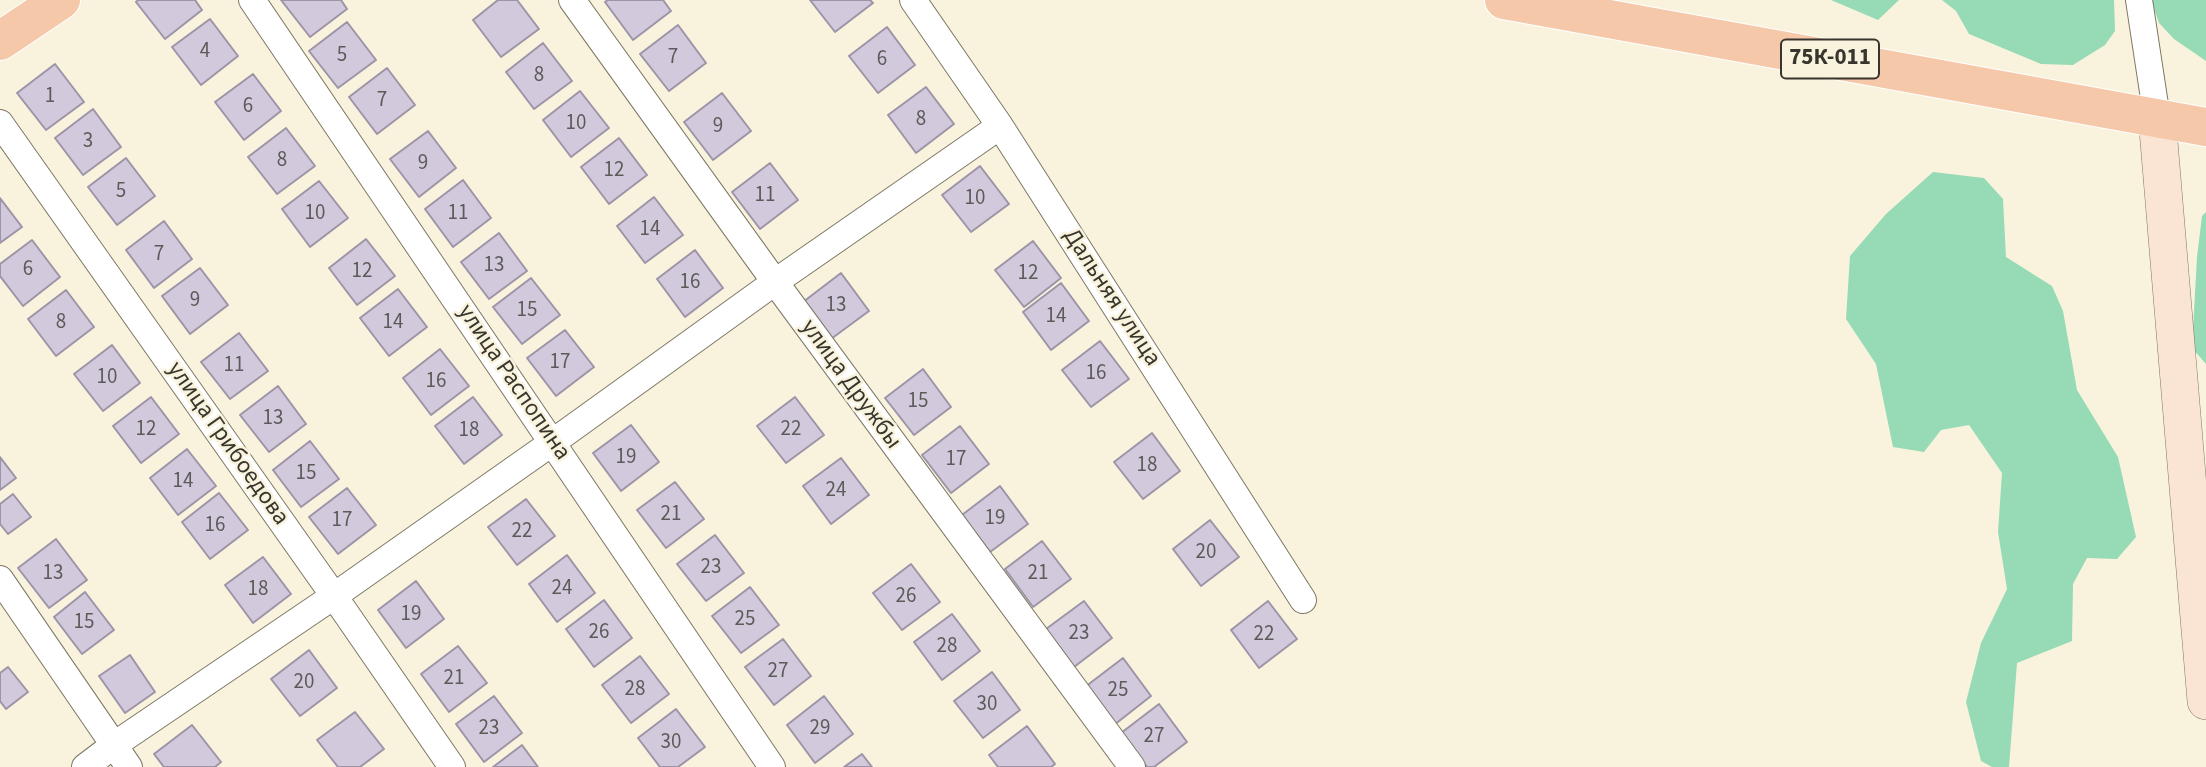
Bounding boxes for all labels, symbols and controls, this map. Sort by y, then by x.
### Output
house number: 4 [200,39,210,65]
road number: 75К-011 [1781,40,1879,78]
house number: 5 [337,43,347,69]
house number: 7 [668,45,678,71]
house number: 6 [877,47,887,73]
house number: 8 [534,63,544,89]
house number: 1 [45,84,55,110]
house number: 7 [377,88,387,114]
house number: 6 [243,94,253,120]
house number: 8 [916,107,926,133]
house number: 10 [566,111,586,137]
house number: 9 [713,114,723,140]
house number: 3 [83,129,93,155]
house number: 8 [277,148,287,174]
house number: 9 [418,151,428,177]
house number: 12 [604,158,624,184]
house number: 5 [116,179,126,205]
house number: 11 [755,183,775,209]
house number: 10 [965,186,985,212]
house number: 10 [305,201,325,227]
house number: 11 [448,201,468,227]
house number: 14 [640,217,660,243]
street label: Дальняя улица [1056,224,1166,372]
house number: 7 [154,242,164,268]
house number: 13 [484,253,504,279]
house number: 6 [23,257,33,283]
house number: 12 [352,259,372,285]
house number: 12 [1018,261,1038,287]
house number: 16 [680,270,700,296]
house number: 9 [190,288,200,314]
house number: 13 [826,293,846,319]
house number: 15 [517,298,537,324]
street label: улица Распопина [450,300,576,466]
house number: 14 [1046,304,1066,330]
house number: 8 [56,310,66,336]
house number: 14 [383,310,403,336]
street label: улица Дружбы [793,315,907,455]
house number: 17 [550,350,570,376]
house number: 11 [224,353,244,379]
street label: улица Грибоедова [160,357,294,531]
house number: 16 [1086,361,1106,387]
house number: 10 [97,365,117,391]
house number: 16 [426,369,446,395]
house number: 15 [908,389,928,415]
house number: 13 [263,406,283,432]
house number: 12 [136,417,156,443]
house number: 22 [781,417,801,443]
house number: 18 [459,418,479,444]
house number: 19 [616,445,636,471]
house number: 17 [946,447,966,473]
house number: 18 [1137,453,1157,479]
house number: 15 [296,461,316,487]
house number: 14 [173,469,193,495]
house number: 24 [826,478,846,504]
house number: 21 [661,502,681,528]
house number: 19 [985,506,1005,532]
house number: 17 [332,508,352,534]
house number: 16 [205,513,225,539]
house number: 22 [512,519,532,545]
house number: 20 [1196,540,1216,566]
house number: 23 [701,555,721,581]
house number: 13 [43,561,63,587]
house number: 21 [1028,561,1048,587]
house number: 24 [552,576,572,602]
house number: 18 [248,577,268,603]
house number: 26 [896,584,916,610]
house number: 19 [401,602,421,628]
house number: 25 [735,607,755,633]
house number: 15 [74,610,94,636]
house number: 26 [589,620,609,646]
house number: 23 [1069,621,1089,647]
house number: 22 [1254,622,1274,648]
house number: 28 [937,634,957,660]
house number: 27 [768,659,788,685]
house number: 21 [444,666,464,692]
house number: 20 [294,670,314,696]
house number: 28 [625,677,645,703]
house number: 25 [1108,678,1128,704]
house number: 30 [977,692,997,718]
house number: 23 [479,716,499,742]
house number: 29 [810,716,830,742]
house number: 27 [1144,724,1164,750]
house number: 30 [661,730,681,756]

